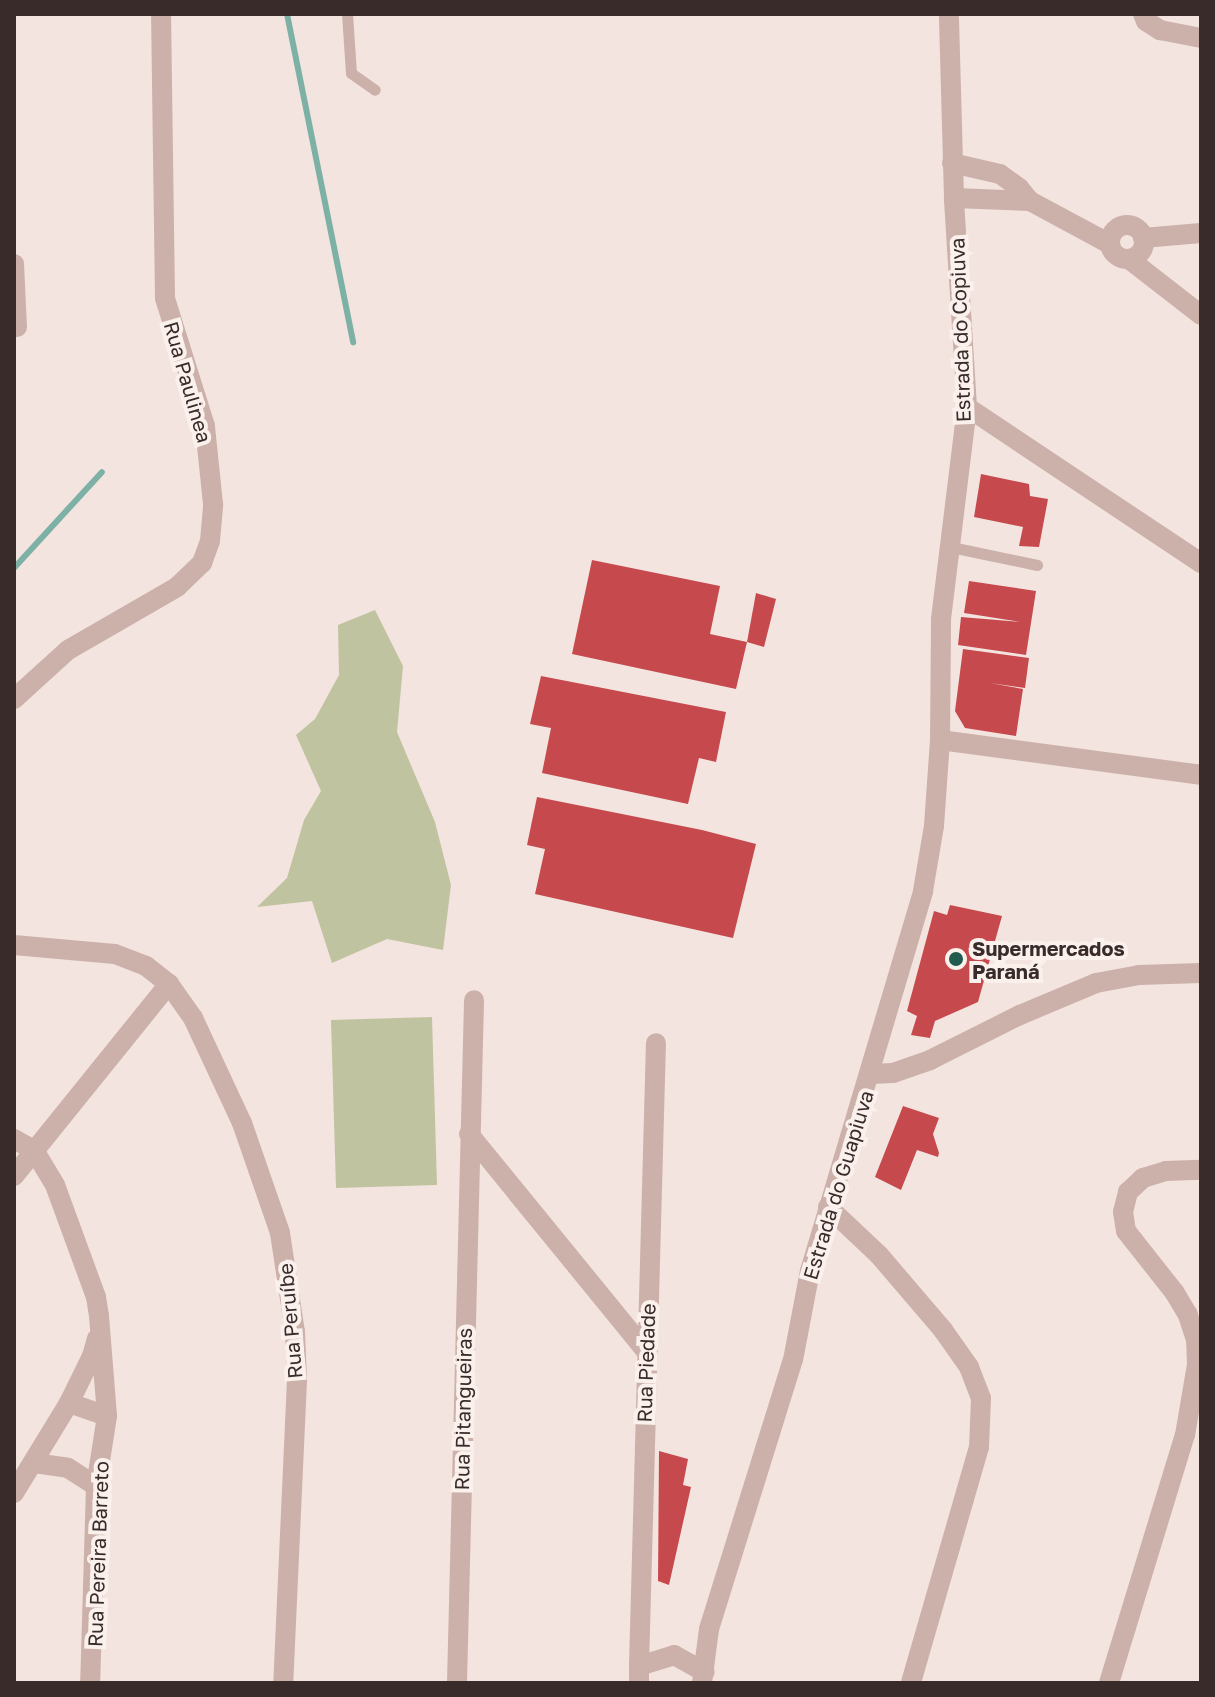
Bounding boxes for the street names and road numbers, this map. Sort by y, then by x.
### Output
street label: Estrada do Copiuva [945,237,975,423]
street label: Rua Paulinea [159,319,217,445]
street label: Estrada do Guapiuva [798,1087,878,1283]
street label: Rua Peruíbe [273,1262,307,1380]
street label: Rua Piedade [632,1303,660,1423]
street label: Rua Pitangueiras [450,1328,476,1490]
street label: Rua Pereira Barreto [83,1461,113,1647]

